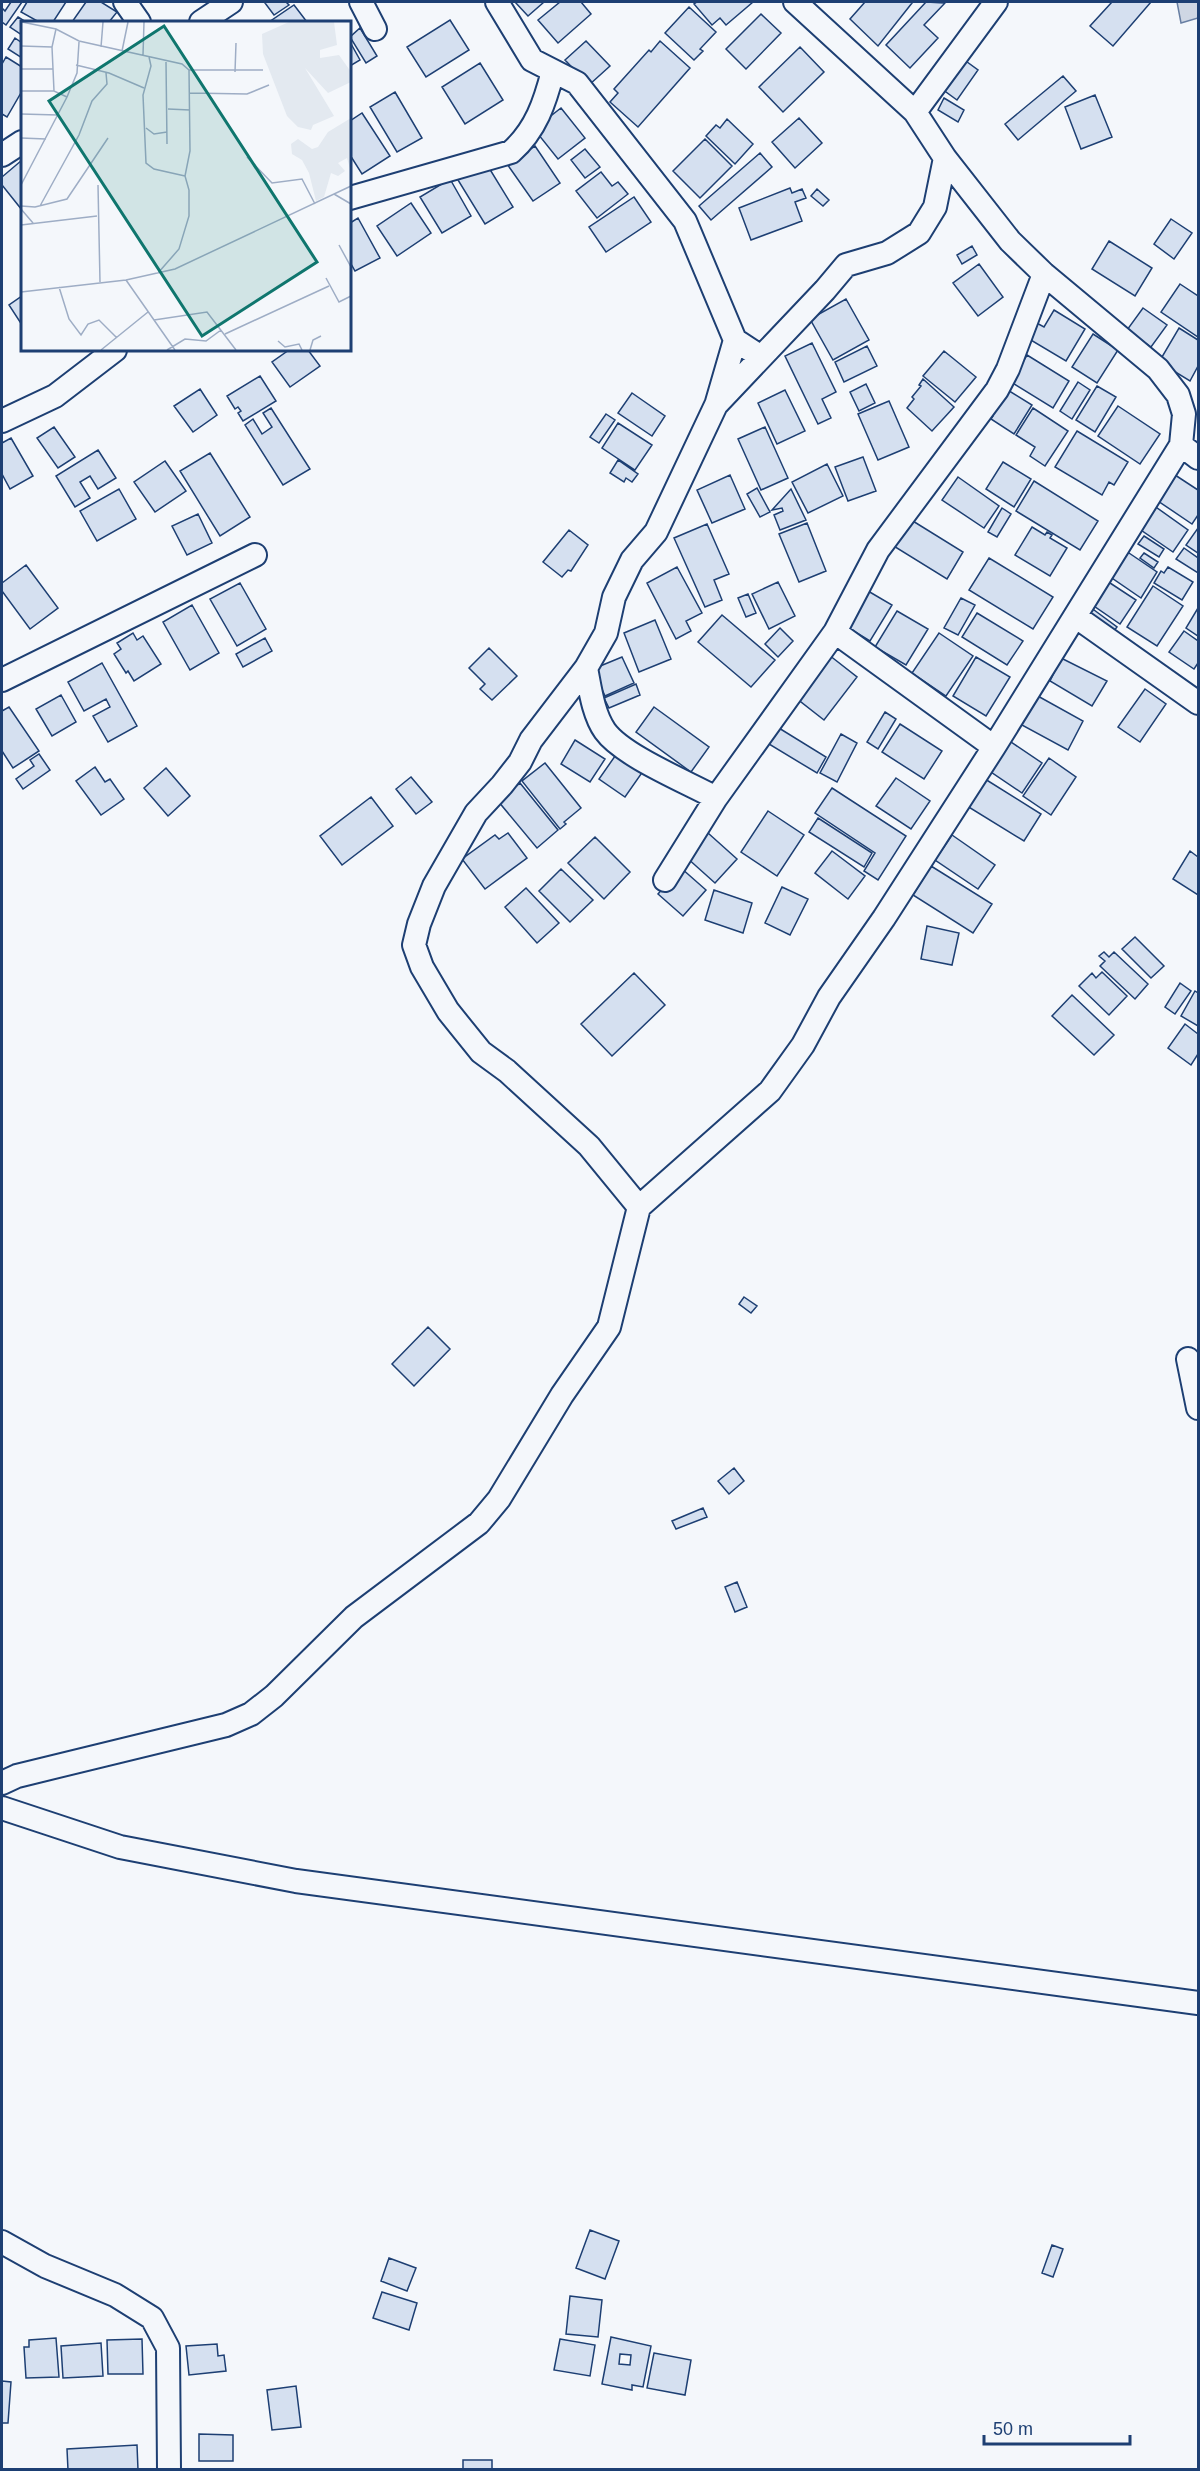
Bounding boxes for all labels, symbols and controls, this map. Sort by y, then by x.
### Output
inset map [21,21,351,351]
scale bar [984,2408,1130,2446]
text: 50 m [993,2419,1033,2439]

